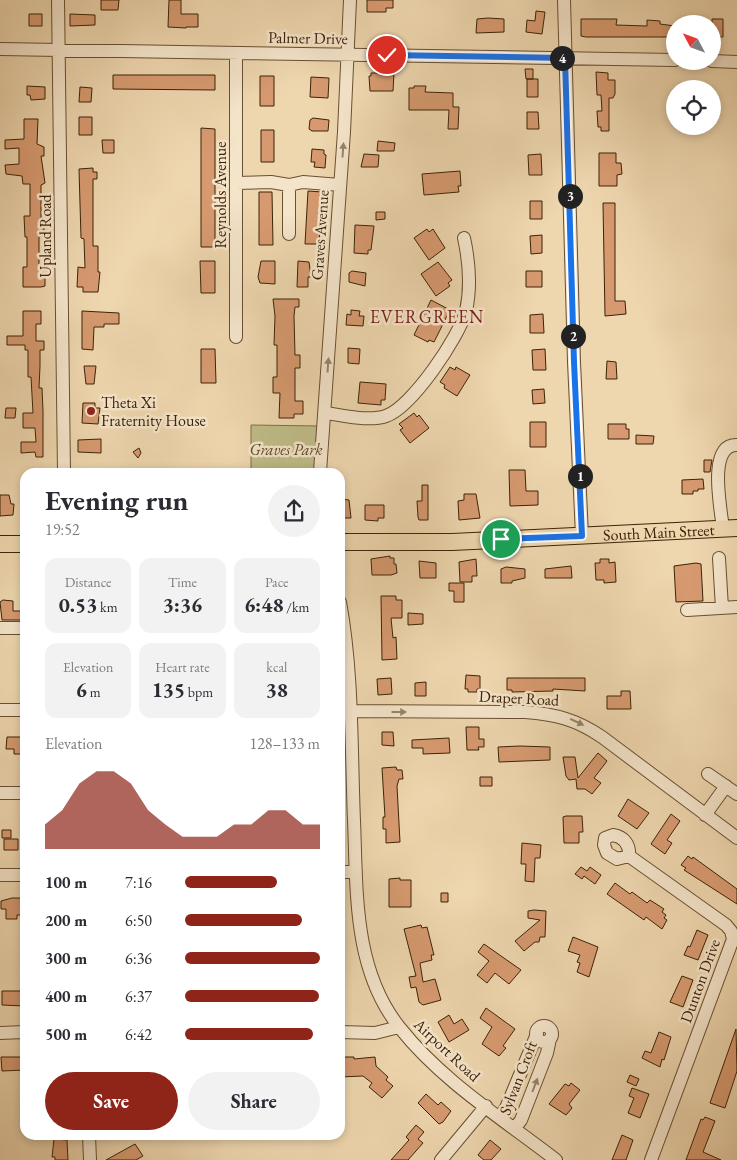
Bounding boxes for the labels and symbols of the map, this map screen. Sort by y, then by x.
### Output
north arrow [666,15,721,70]
street label: Palmer Drive [268,27,348,49]
pin [366,34,408,76]
pin: 4 [550,46,574,70]
street label: Reynolds Avenue [210,141,231,249]
one-way arrow [339,142,347,158]
pin: 3 [558,184,582,208]
street label: Graves Avenue [306,189,334,281]
street label: Upland Road [35,193,56,278]
district label: EVERGREEN [370,305,484,328]
pin: 2 [560,324,586,348]
one-way arrow [324,356,332,372]
place label: Theta Xi Fraternity House [101,392,206,431]
marker: Theta Xi Fraternity House [85,405,97,417]
park label: Graves Park [249,439,323,460]
pin: 1 [568,464,592,488]
pin [480,518,522,560]
street label: South Main Street [603,519,715,545]
street label: Draper Road [478,685,561,711]
one-way arrow [391,708,407,716]
one-way arrow [570,718,584,726]
street label: Dunton Drive [675,936,725,1026]
street label: Airport Road [409,1013,485,1087]
street label: Sylvan Croft [494,1038,542,1118]
one-way arrow [531,1077,539,1092]

